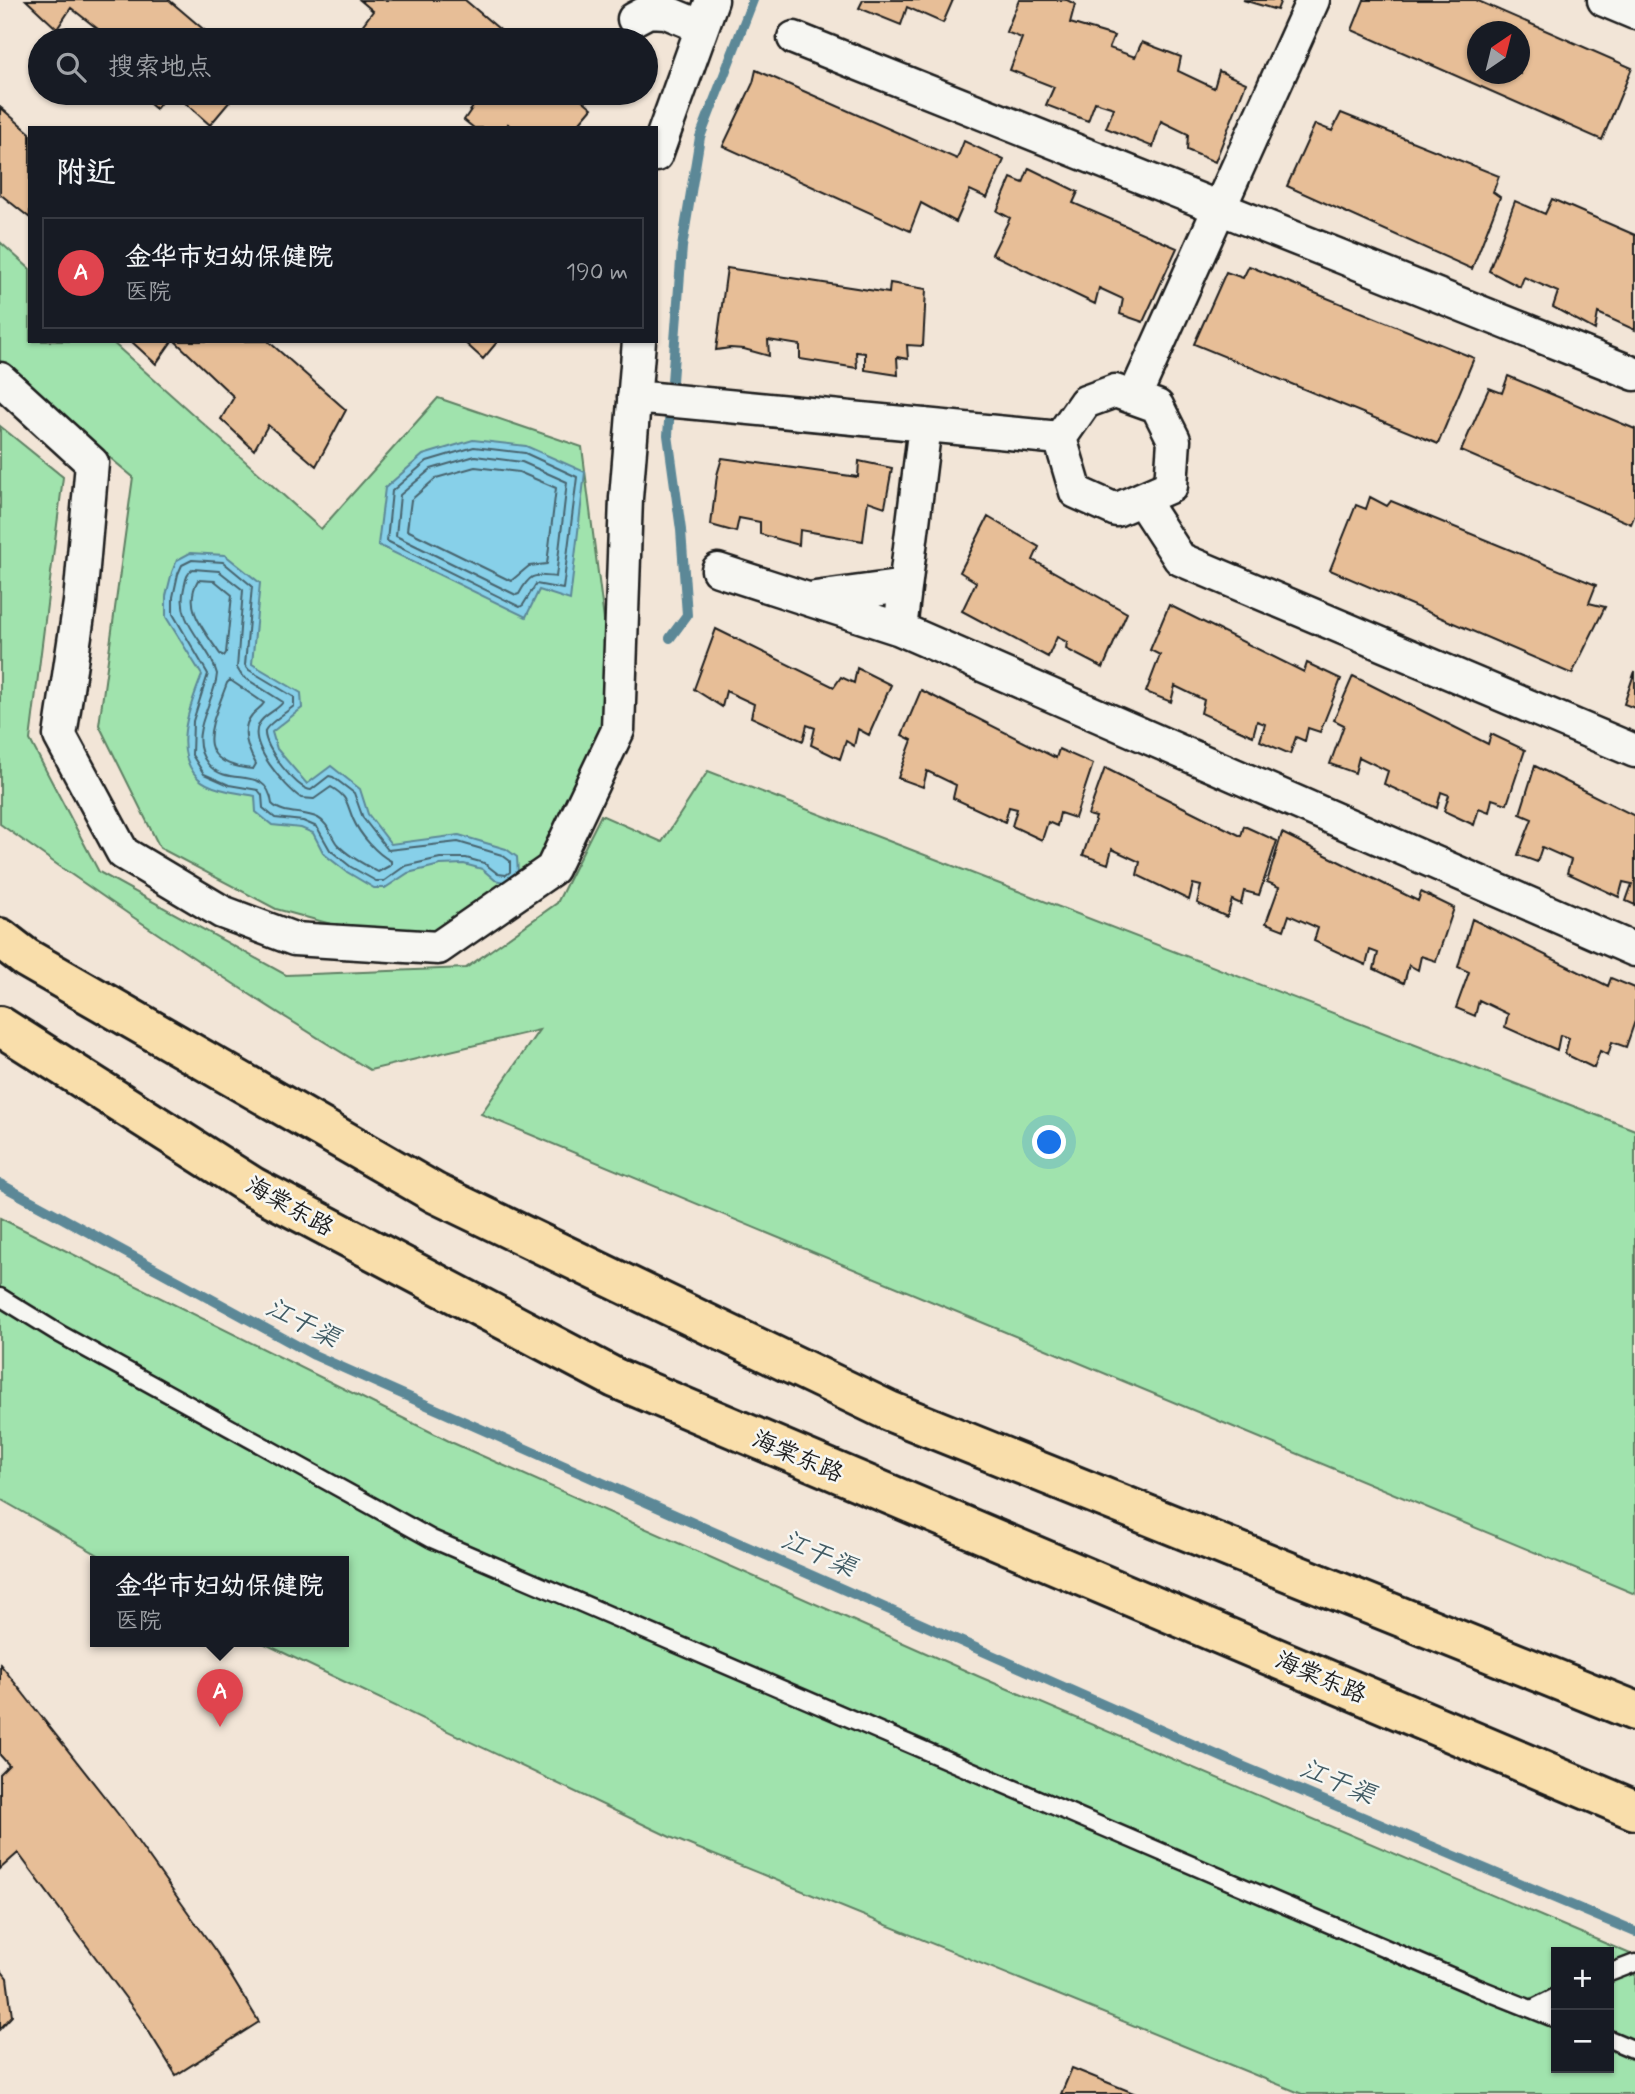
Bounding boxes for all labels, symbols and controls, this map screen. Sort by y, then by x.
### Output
north arrow [1467,21,1530,84]
search box [28,28,658,105]
icon: search [52,48,90,86]
text: 搜索地点 [108,51,212,85]
text: 附近 [56,154,116,193]
text: 金华市妇幼保健院 [125,241,333,275]
text: A [73,258,89,288]
text: 190 m [566,258,628,288]
text: 医院 [125,278,171,308]
your location [1032,1125,1066,1159]
street label: 海棠东路 [240,1170,339,1244]
water label: 江干渠 [260,1291,346,1358]
street label: 海棠东路 [747,1424,848,1490]
water label: 江干渠 [776,1523,863,1587]
popup [90,1556,349,1647]
text: 金华市妇幼保健院 [115,1570,324,1604]
text: 医院 [115,1607,161,1637]
street label: 海棠东路 [1270,1645,1371,1711]
pin: A [197,1669,243,1727]
water label: 江干渠 [1295,1752,1382,1815]
map controls [1551,1947,1614,2073]
button: + [1551,1947,1614,2010]
button: − [1551,2010,1614,2073]

